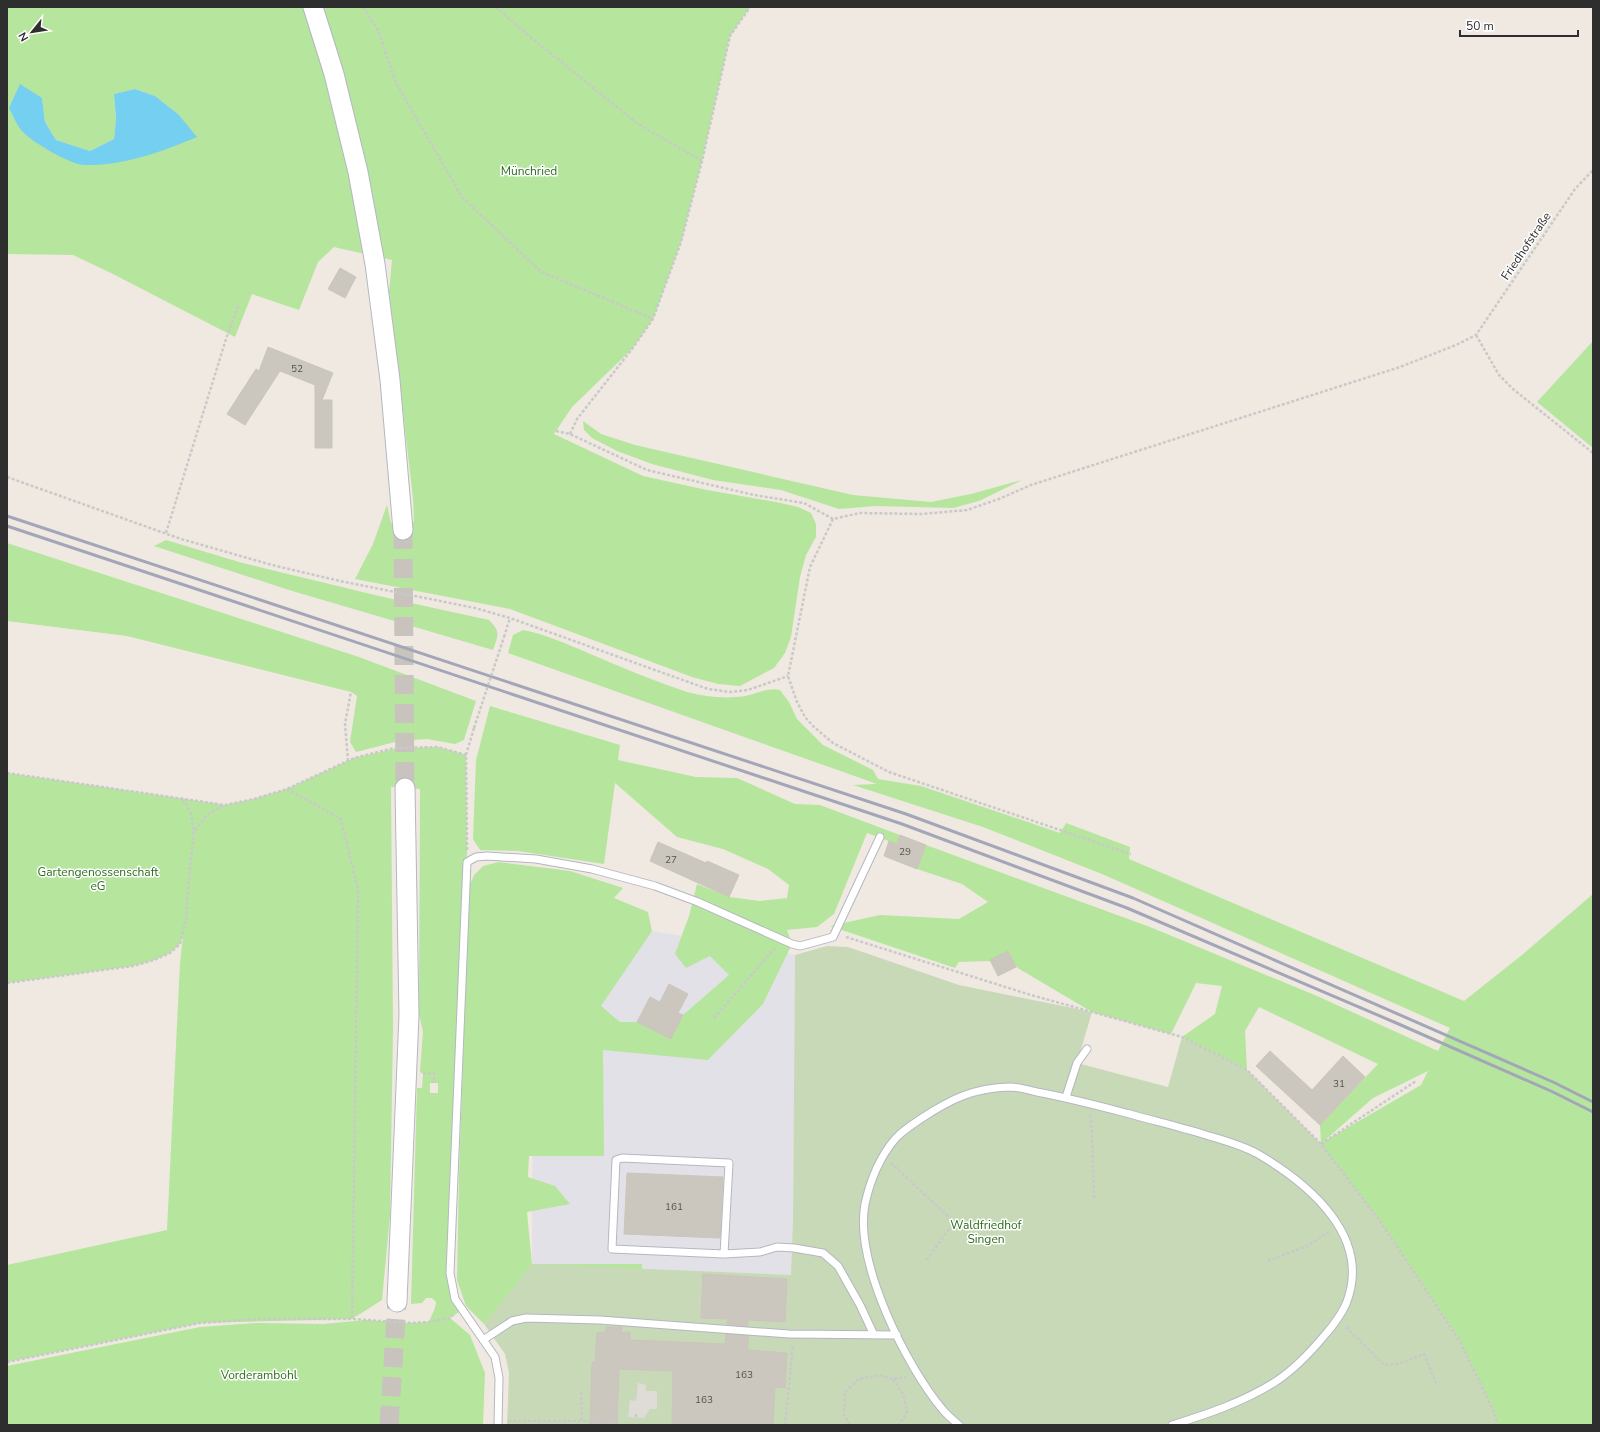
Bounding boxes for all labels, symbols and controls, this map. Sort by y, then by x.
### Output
north arrow [12,12,52,52]
scale bar [1460,12,1578,38]
text: 50 m [1466,18,1494,34]
text: N [15,29,32,44]
park label: Münchried [501,163,557,179]
street label: Friedhofstraße [1497,209,1555,283]
house number: 52 [291,362,303,376]
house number: 29 [899,845,911,859]
house number: 27 [665,853,677,867]
park label: Gartengenossenschaft eG [37,864,159,894]
house number: 31 [1333,1077,1345,1091]
house number: 161 [665,1200,683,1214]
park label: Waldfriedhof Singen [950,1217,1023,1247]
park label: Vorderambohl [220,1367,298,1383]
house number: 163 [735,1368,753,1382]
house number: 163 [695,1393,713,1407]

